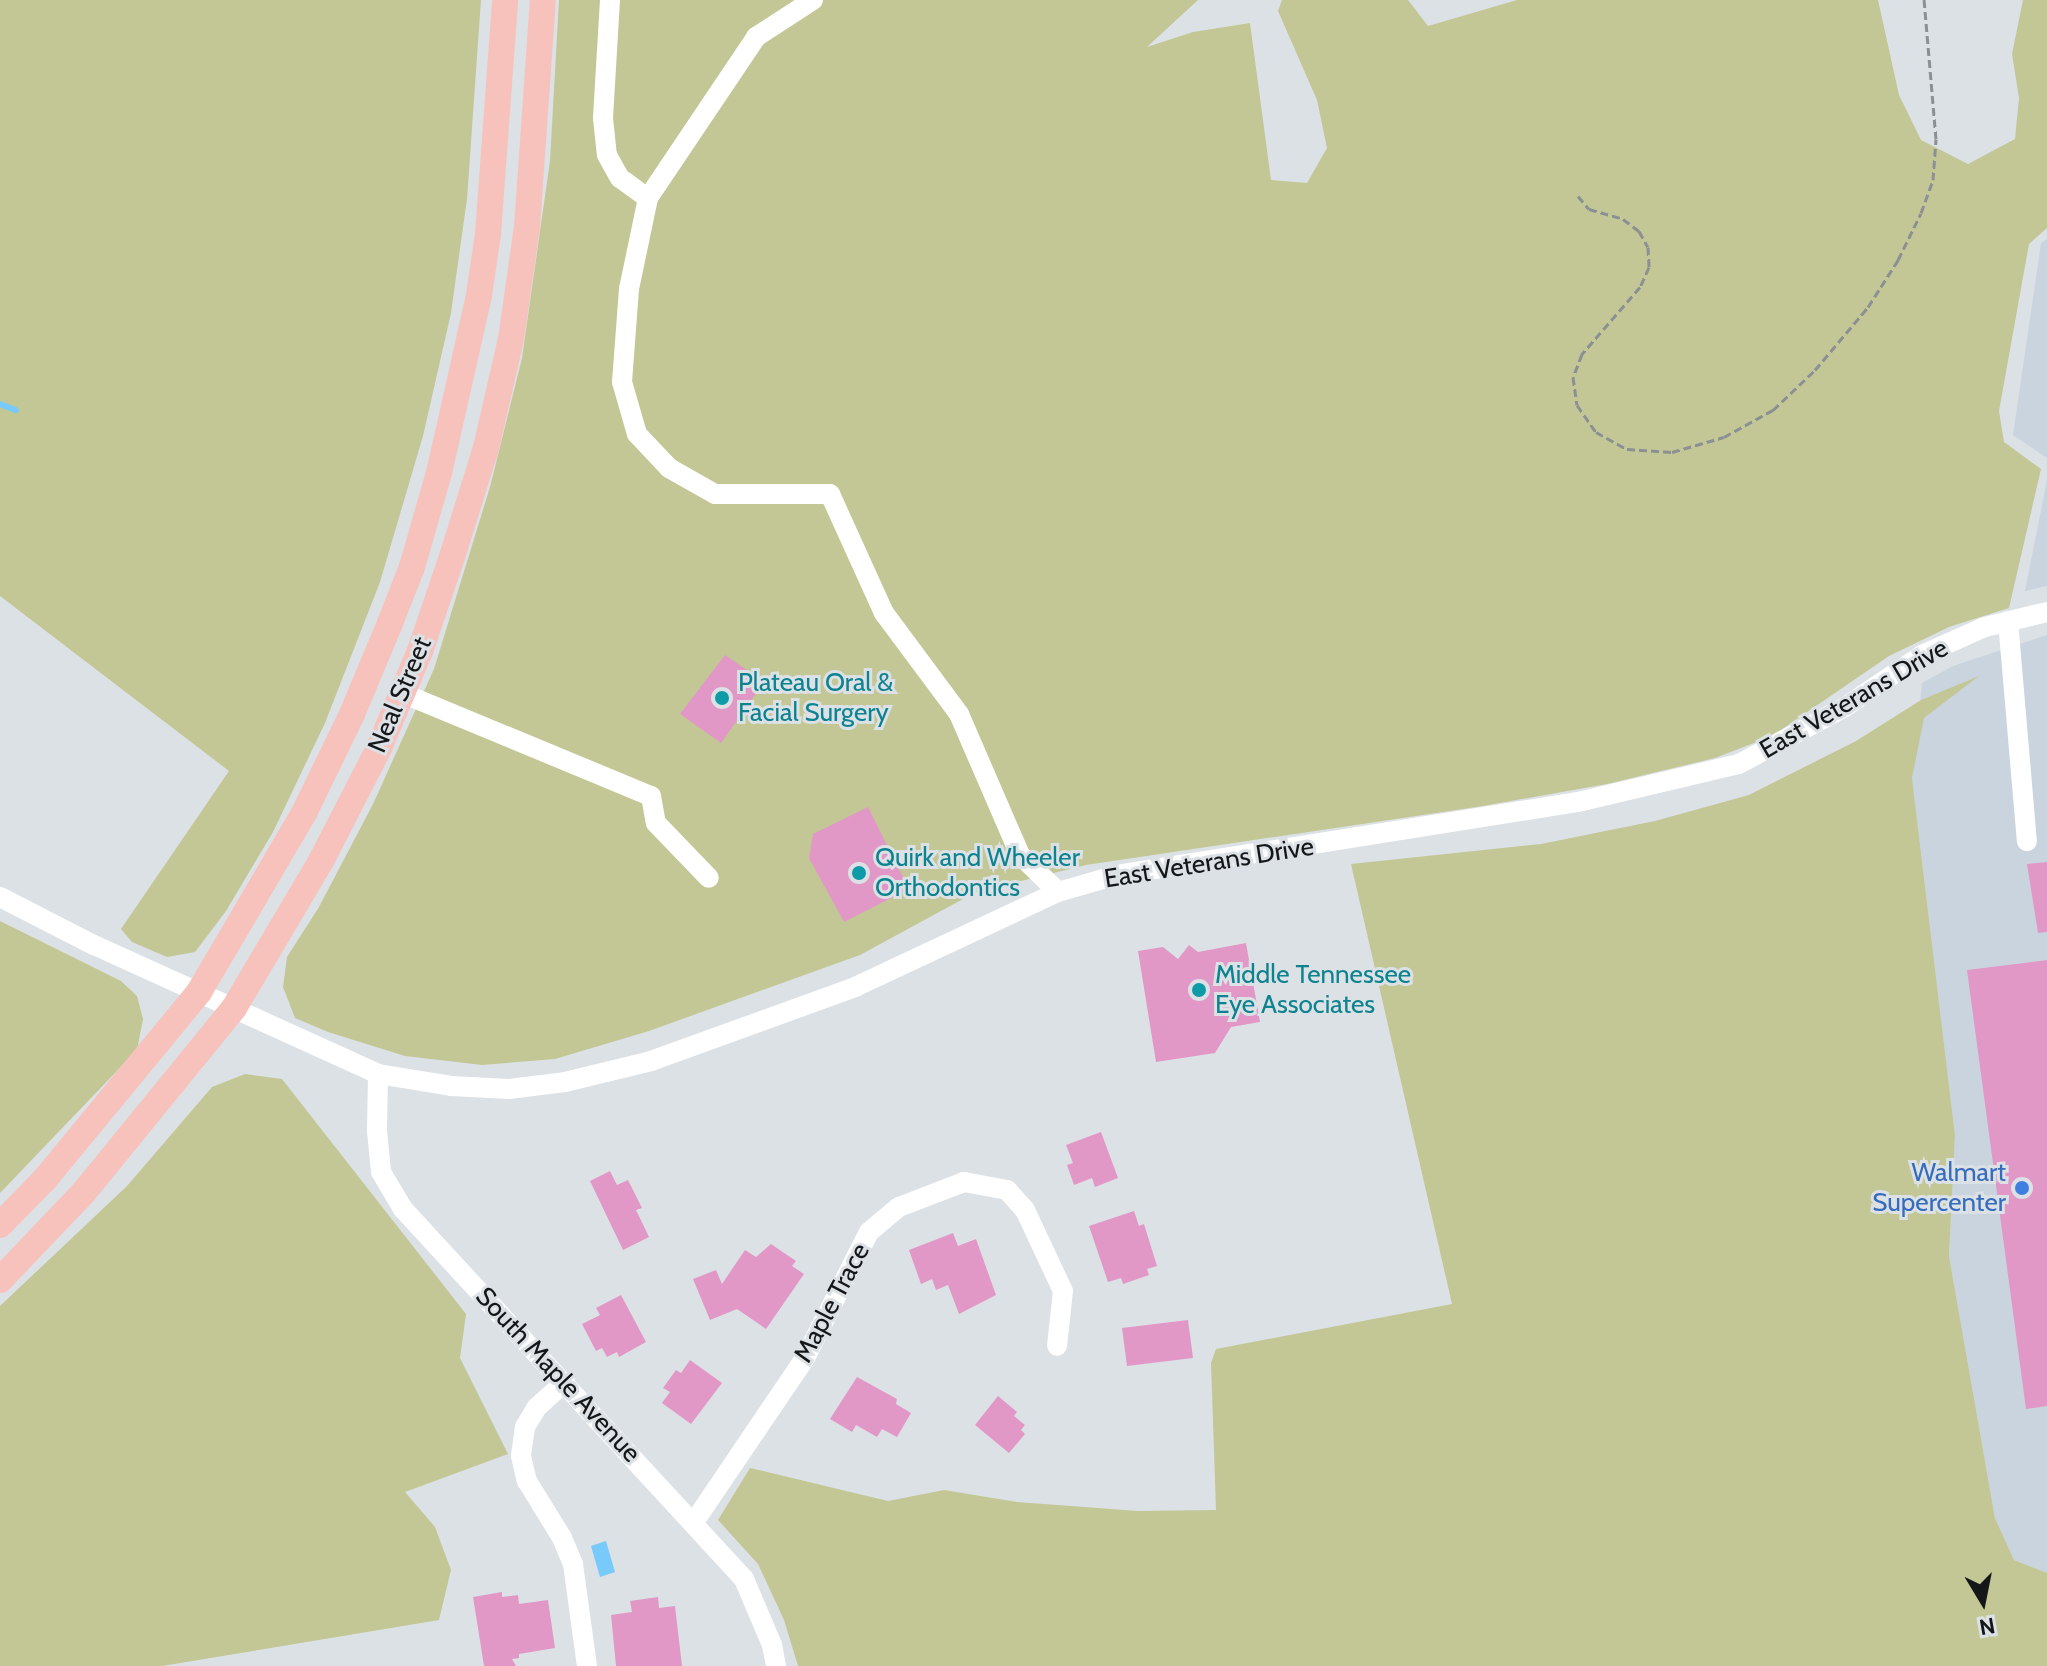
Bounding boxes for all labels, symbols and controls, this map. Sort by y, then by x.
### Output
street label: Neal Street [362,633,438,757]
street label: East Veterans Drive [1754,633,1954,765]
place label: Plateau Oral & Facial Surgery [738,667,893,728]
marker: Plateau Oral & Facial Surgery [713,689,731,707]
street label: East Veterans Drive [1102,831,1316,895]
place label: Quirk and Wheeler Orthodontics [875,842,1080,904]
marker: Quirk and Wheeler Orthodontics [850,864,868,882]
place label: Middle Tennessee Eye Associates [1215,959,1411,1020]
marker: Middle Tennessee Eye Associates [1190,981,1208,999]
place label: Walmart Supercenter [1872,1157,2006,1218]
marker: Walmart Supercenter [2013,1179,2031,1197]
street label: Maple Trace [788,1238,876,1368]
street label: South Maple Avenue [469,1281,647,1469]
north arrow [1943,1562,2023,1642]
text: N [1977,1611,1997,1641]

